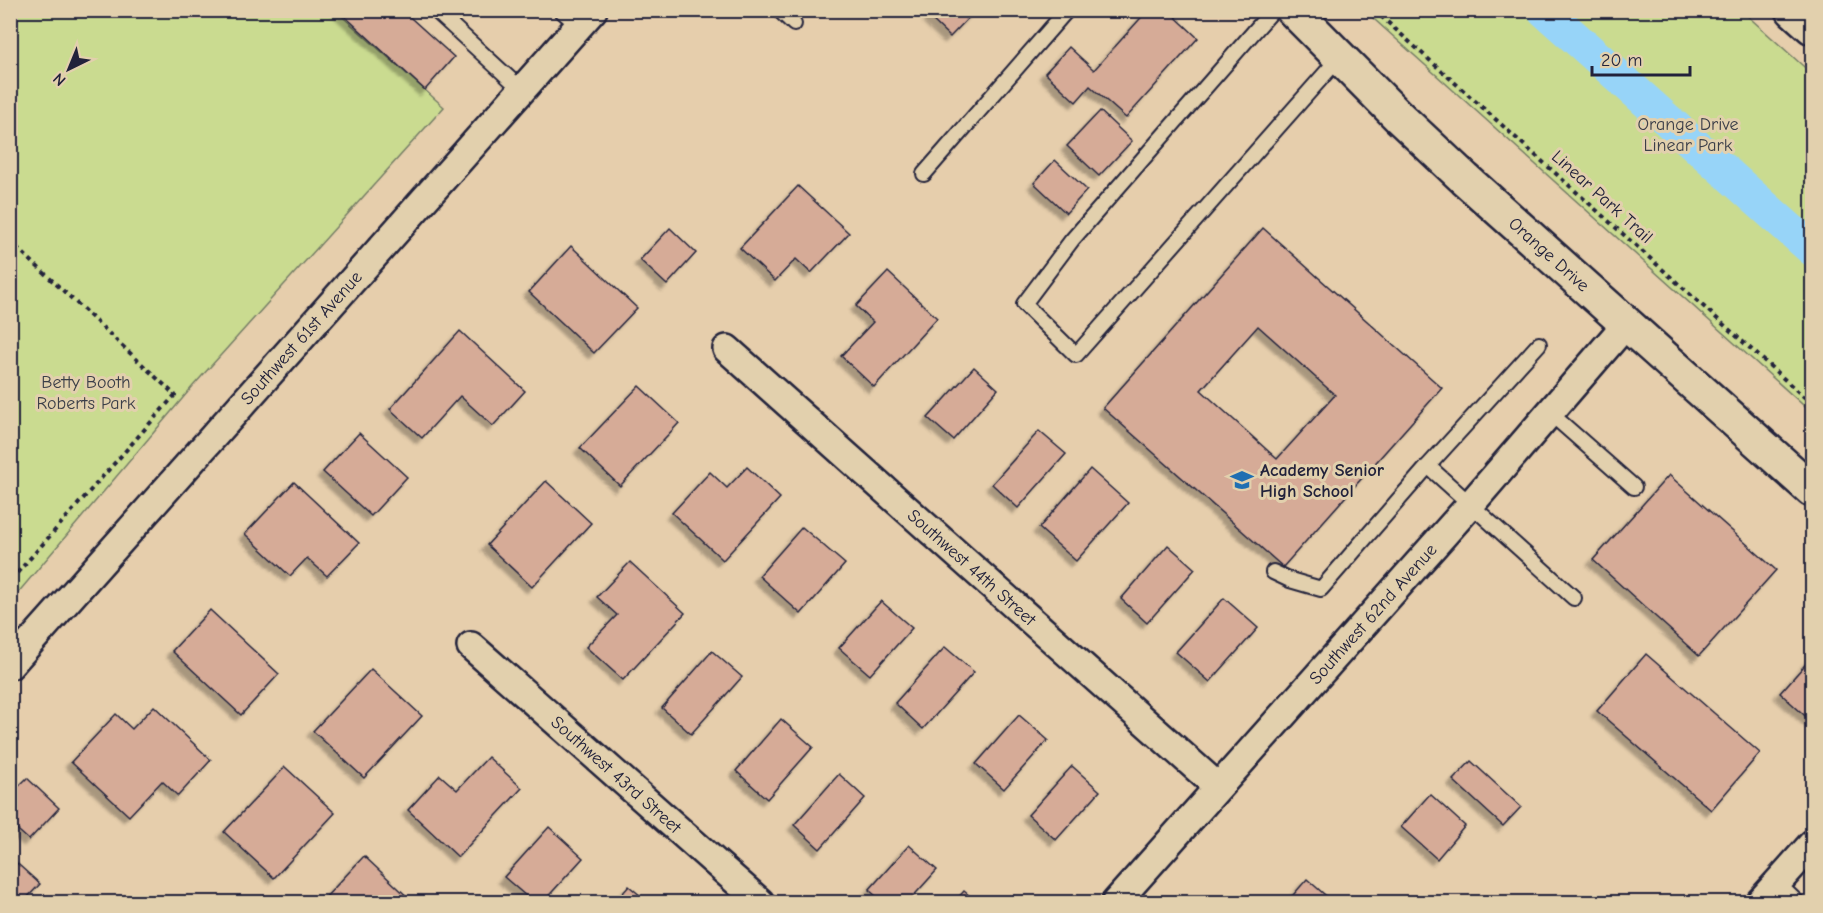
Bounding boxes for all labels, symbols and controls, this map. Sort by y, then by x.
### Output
north arrow [39,39,99,99]
scale bar [1592,39,1690,77]
text: 20 m [1601,50,1642,71]
text: N [49,69,69,89]
park label: Orange Drive Linear Park [1638,114,1738,156]
street label: Linear Park Trail [1547,146,1657,248]
street label: Orange Drive [1504,213,1594,296]
street label: Southwest 61st Avenue [236,267,366,409]
park label: Betty Booth Roberts Park [37,372,136,414]
place label: Academy Senior High School [1260,460,1385,502]
school or university icon: Academy Senior High School [1229,467,1255,493]
street label: Southwest 44th Street [903,505,1041,631]
street label: Southwest 62nd Avenue [1305,539,1441,689]
street label: Southwest 43rd Street [547,711,686,838]

